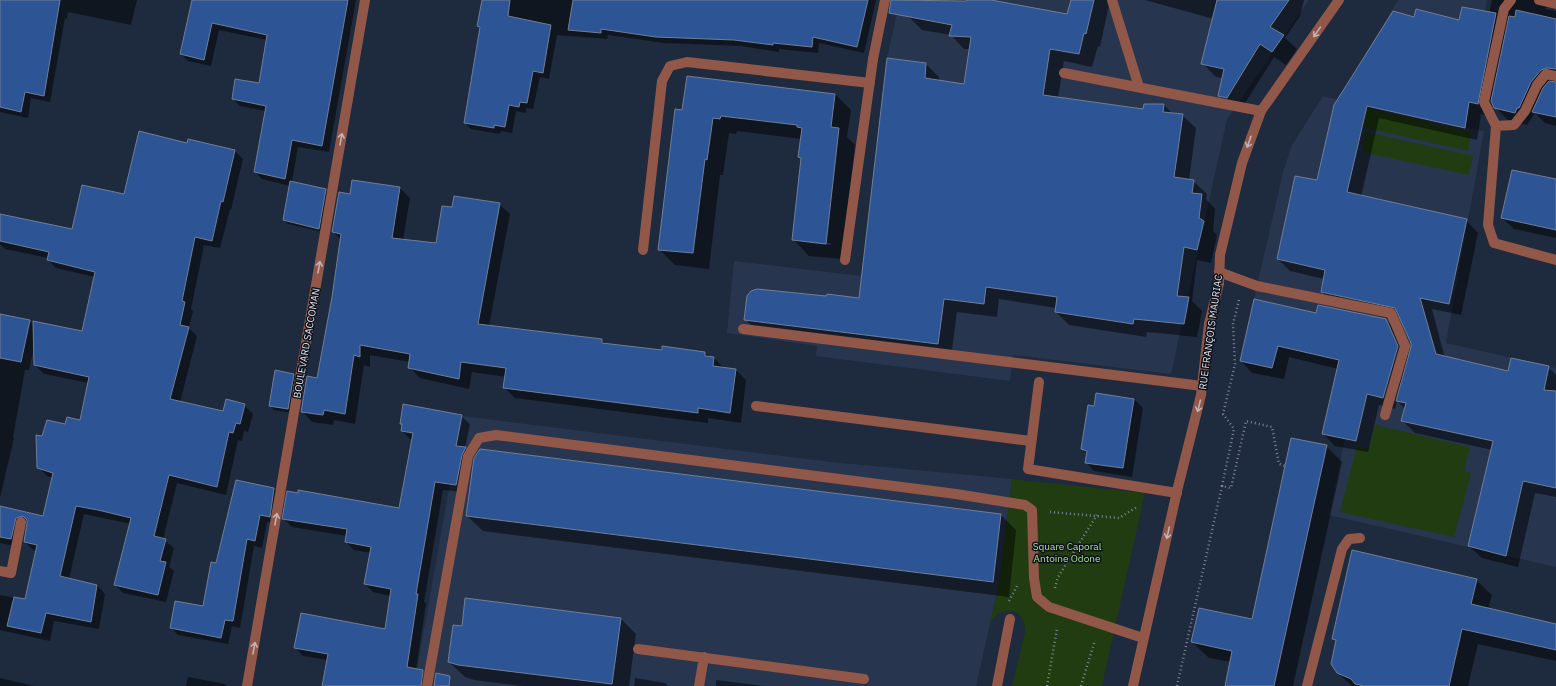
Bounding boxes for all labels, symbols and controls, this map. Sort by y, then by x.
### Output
one-way arrow [1313,26,1321,37]
one-way arrow [338,133,346,146]
one-way arrow [1245,135,1252,148]
one-way arrow [315,261,323,274]
street label: RUE FRANÇOIS MAURIAC [1196,274,1225,390]
street label: BOULEVARD SACCOMAN [290,287,323,399]
one-way arrow [1194,399,1202,412]
one-way arrow [272,513,280,526]
one-way arrow [1163,526,1171,539]
park label: Square Caporal Antoine Odone [1033,540,1102,565]
one-way arrow [250,641,258,654]

